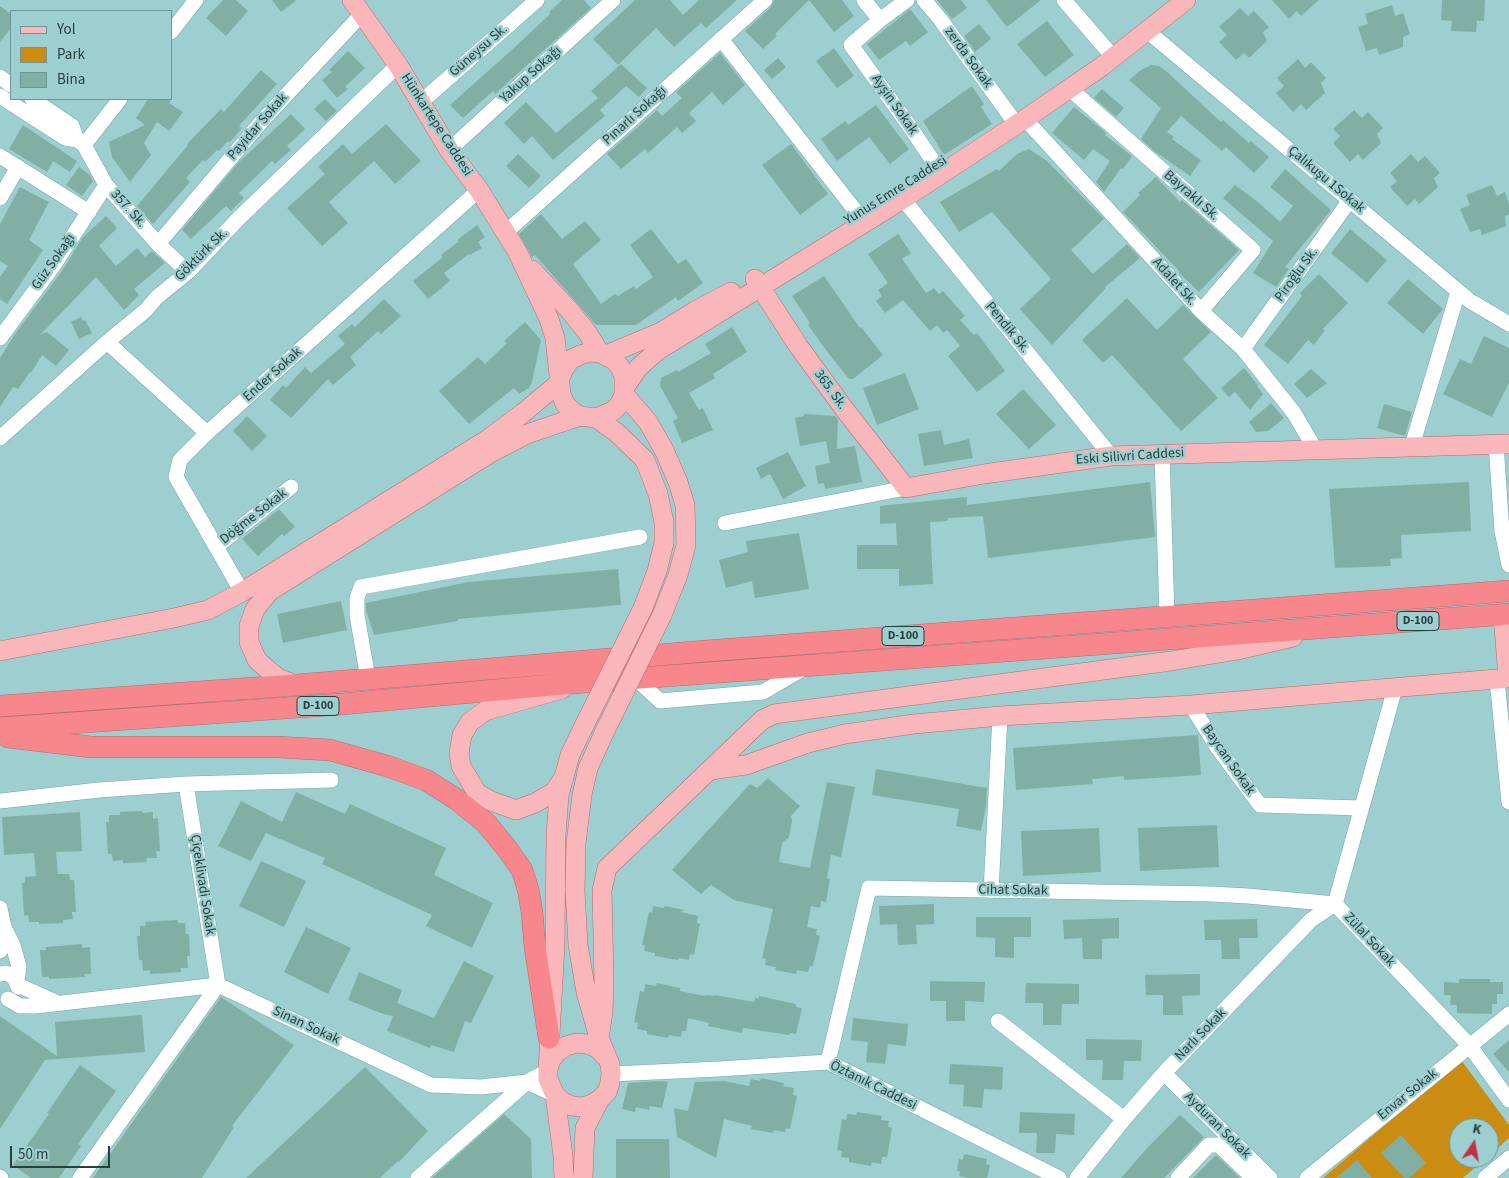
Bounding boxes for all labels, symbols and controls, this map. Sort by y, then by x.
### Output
legend [10,10,172,100]
text: Yol [57,19,75,40]
street label: Güneysu Sk. [446,21,512,81]
street label: zerda Sokak [940,24,996,92]
street label: Yakup Sokağı [497,43,565,107]
text: Park [57,44,85,65]
text: Bina [57,69,85,90]
street label: Hünkartepe Caddesi [397,71,475,179]
street label: Ayşin Sokak [867,72,921,138]
street label: Pınarlı Sokağı [600,83,670,149]
street label: Payidar Sokak [225,90,291,164]
street label: Çalıkuşu 1Sokak [1284,143,1368,217]
street label: Yunus Emre Caddesi [841,153,951,229]
street label: Bayraklı Sk. [1160,167,1222,225]
street label: 357. Sk. [107,187,149,231]
street label: Göktürk Sk. [172,225,232,285]
street label: Güz Sokağı [29,231,79,293]
street label: Piroğlu Sk. [1272,245,1322,305]
street label: Adalet Sk. [1148,255,1200,309]
street label: Pendik Sk. [981,299,1033,357]
street label: Ender Sokak [240,344,306,406]
street label: 365. Sk. [810,367,850,413]
street label: Eski Silivri Caddesi [1075,445,1185,469]
street label: Döğme Sokak [217,486,291,548]
road number: D-100 [1397,612,1439,630]
road number: D-100 [882,626,924,646]
road number: D-100 [297,696,339,716]
street label: Baycan Sokak [1198,722,1258,798]
street label: Çiçeklivadi Sokak [186,834,218,936]
street label: Cihat Sokak [978,882,1048,900]
street label: Zülal Sokak [1340,910,1398,970]
street label: Sinan Sokak [270,1003,342,1049]
street label: Narlı Sokak [1172,1005,1230,1065]
street label: Öztanık Caddesi [827,1058,919,1114]
street label: Envar Sokak [1375,1066,1441,1124]
street label: Ayduran Sokak [1180,1089,1254,1163]
north arrow [1449,1118,1499,1168]
text: K [1471,1119,1483,1140]
scale bar [12,1136,112,1168]
text: 50 m [18,1144,48,1165]

